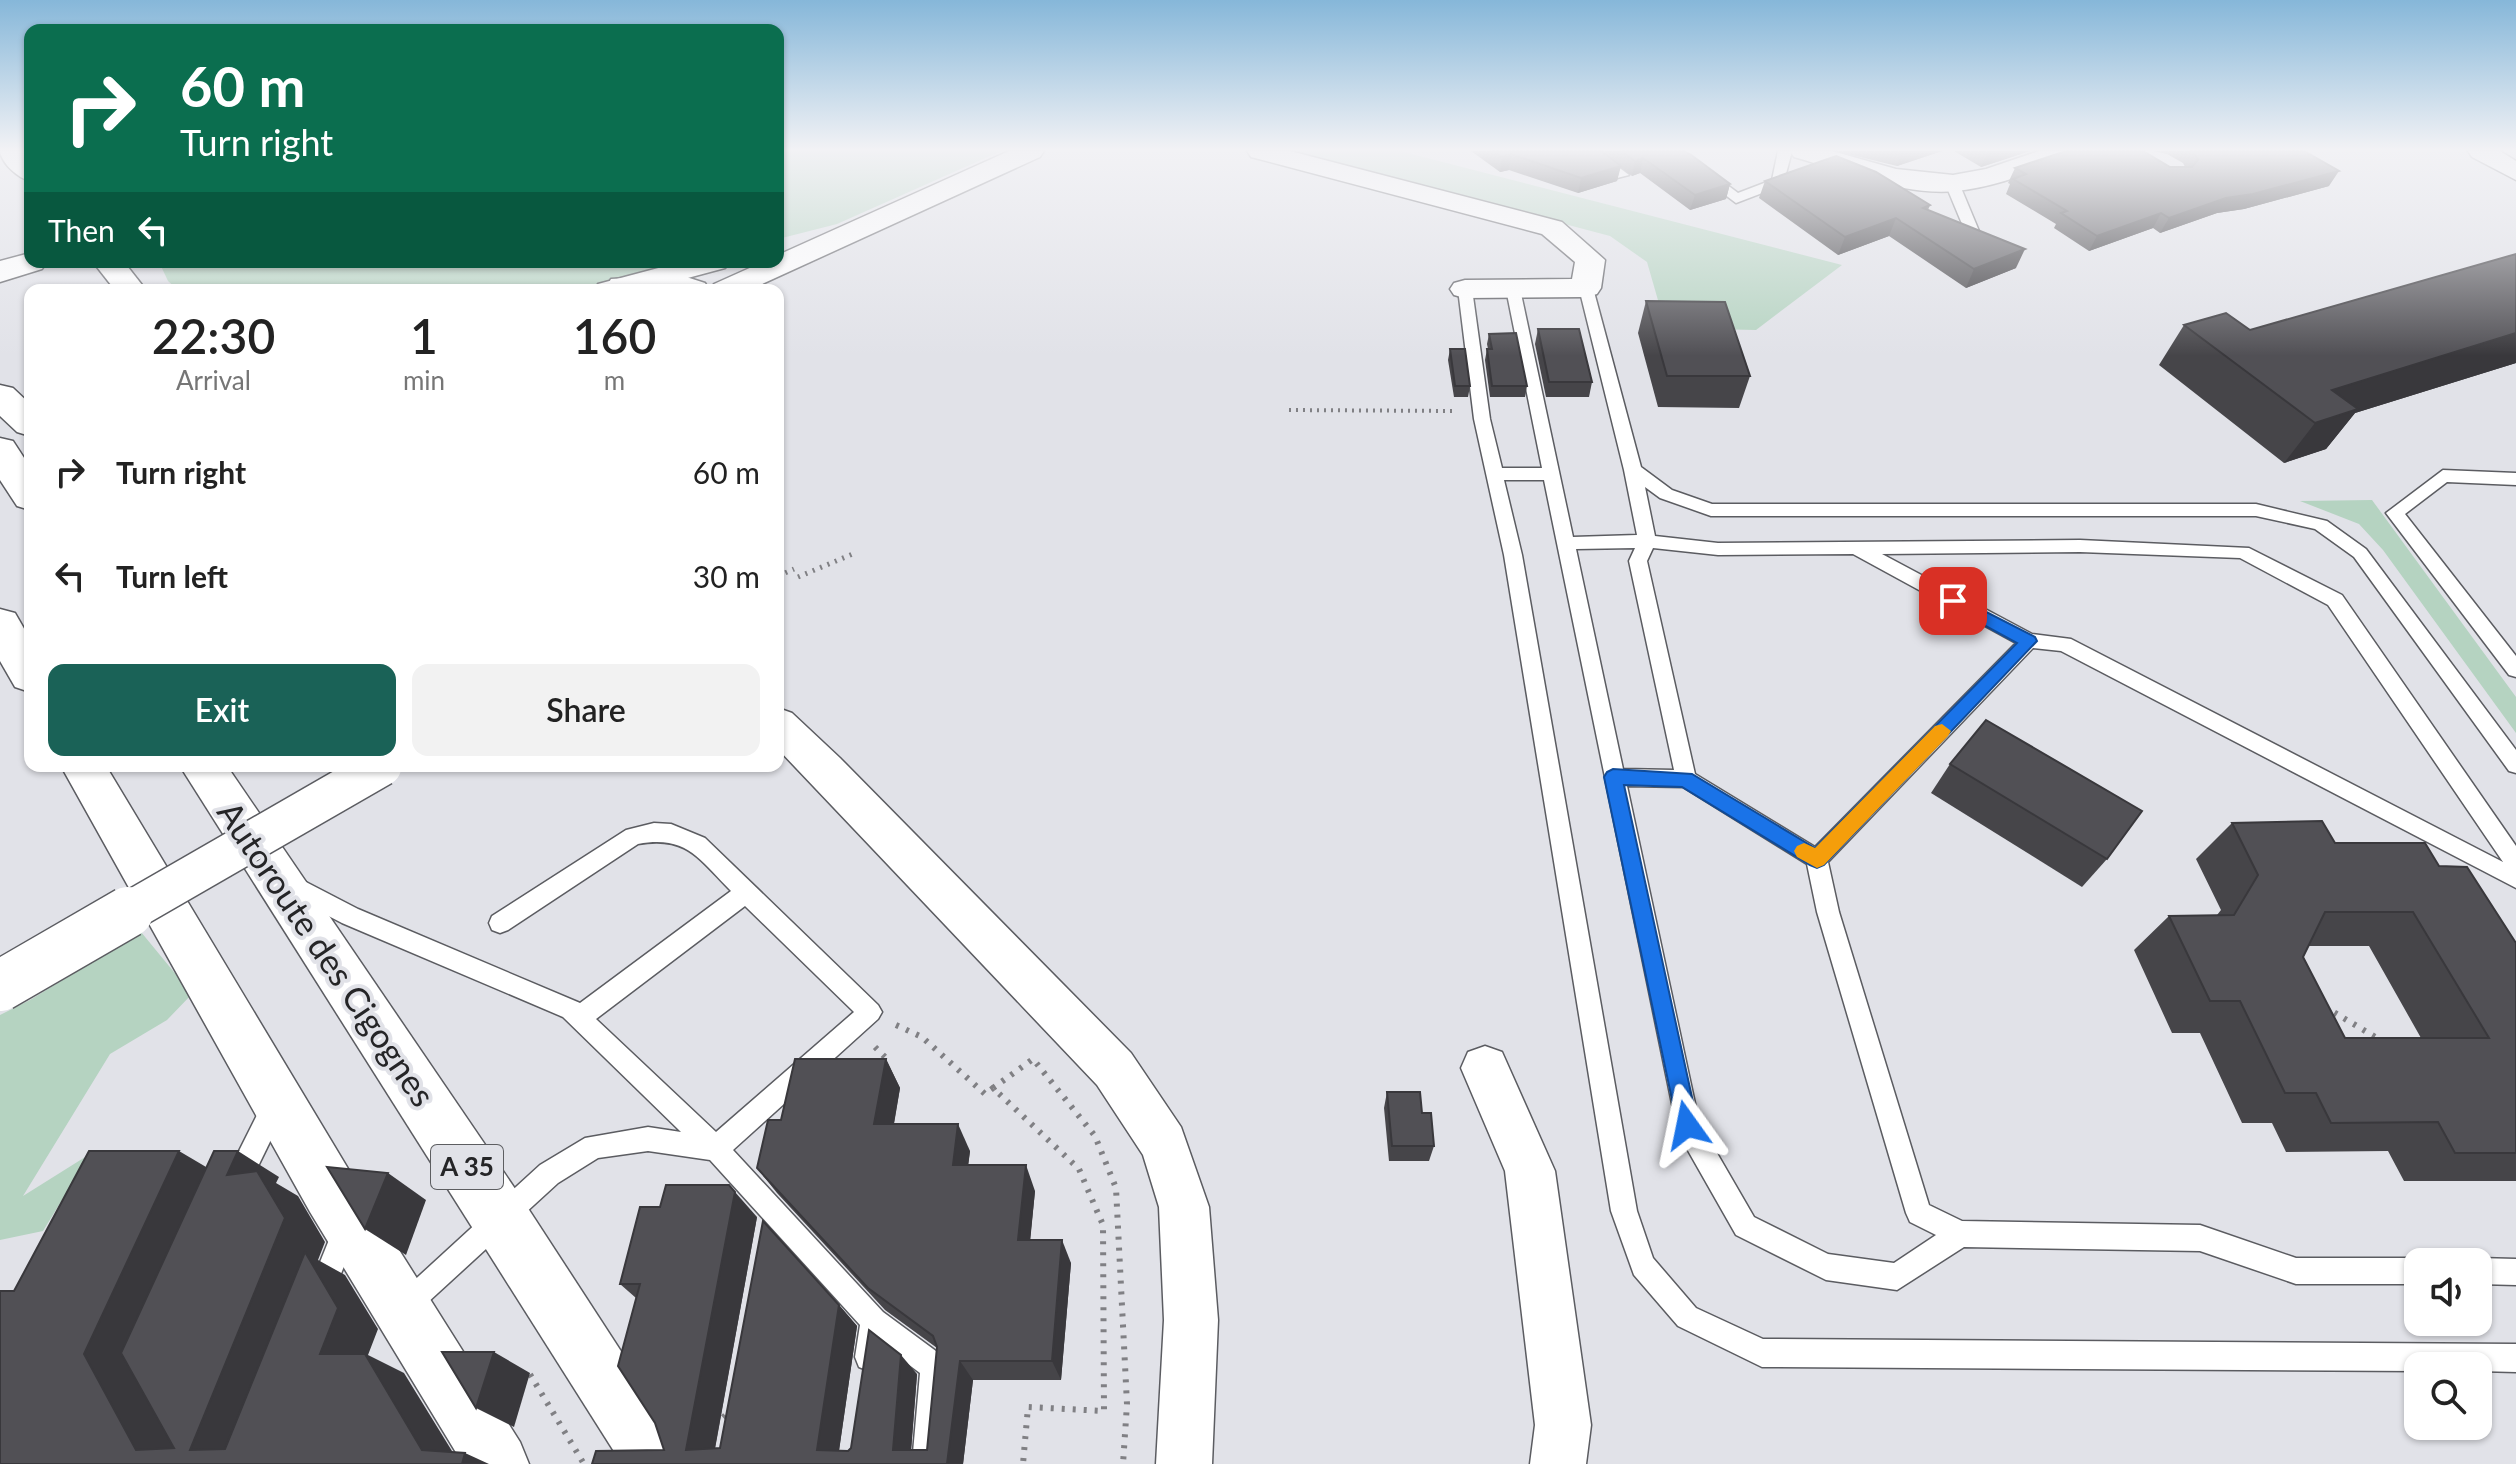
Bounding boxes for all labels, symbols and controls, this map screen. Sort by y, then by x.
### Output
text: 60 m [180,52,305,119]
icon: right [48,56,152,160]
text: Turn right [180,120,333,164]
icon: left [131,208,175,252]
text: Then [48,212,115,248]
text: 22:30 [152,307,275,364]
text: 1 [410,307,438,364]
text: 160 [573,307,656,364]
text: Arrival [176,364,251,396]
text: min [403,364,445,396]
text: m [604,364,625,396]
icon: right [48,450,92,494]
text: Turn right [116,454,246,490]
text: 60 m [693,454,760,490]
icon: left [48,554,92,598]
text: Turn left [116,558,228,594]
text: 30 m [693,558,760,594]
pin [1919,567,1987,635]
icon: arrive [1931,579,1975,623]
button: Exit [48,664,396,756]
button: Share [412,664,760,756]
street label: Autoroute des Cigognes [210,793,445,1113]
position arrow [1645,1083,1729,1167]
road number: A 35 [431,1145,503,1189]
map controls [2404,1248,2492,1440]
button: sound [2404,1248,2492,1336]
button: search [2404,1352,2492,1440]

